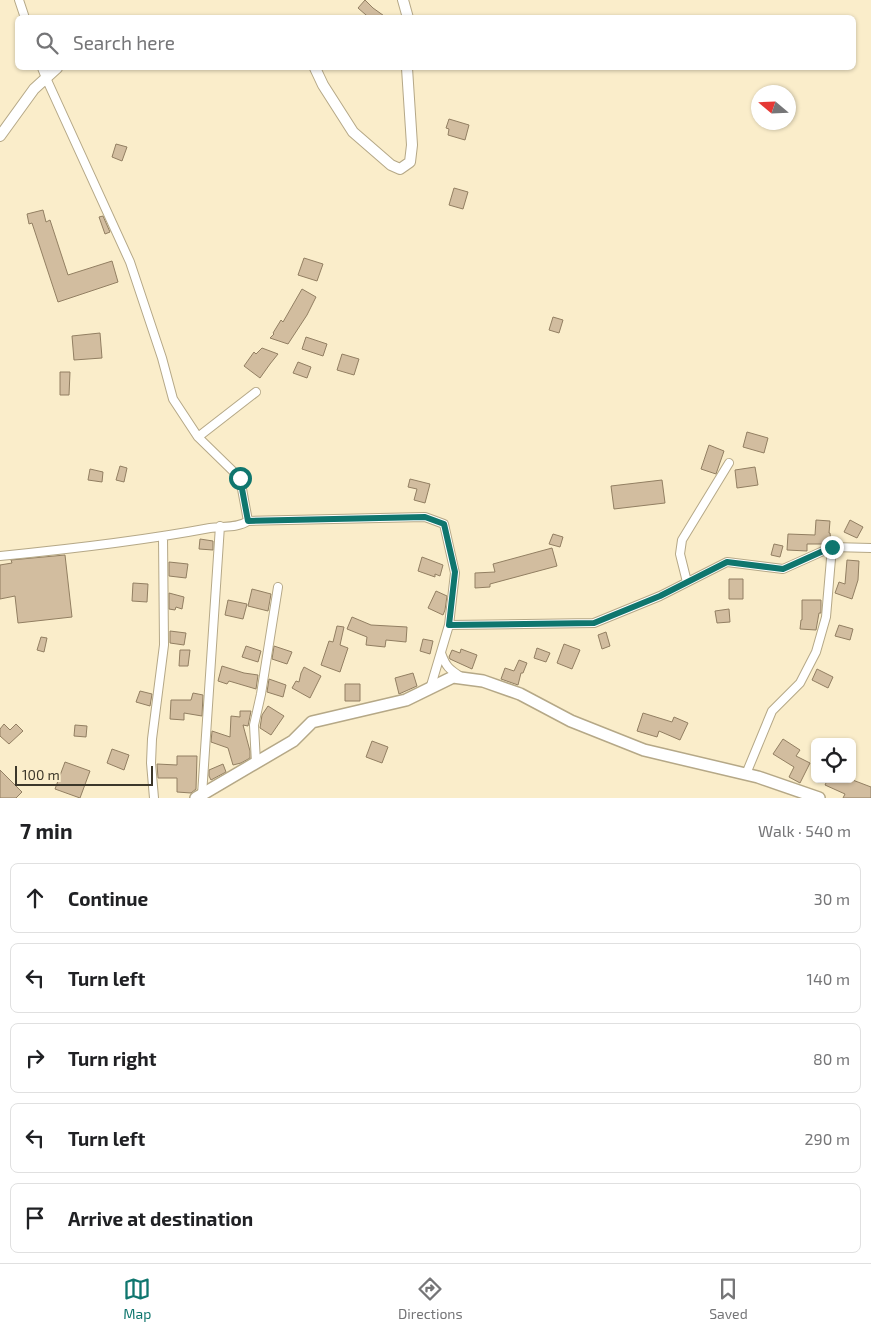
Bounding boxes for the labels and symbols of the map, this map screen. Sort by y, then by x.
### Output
north arrow [751,85,796,130]
route start [229,467,252,490]
route end [821,536,844,559]
scale bar [15,763,152,786]

